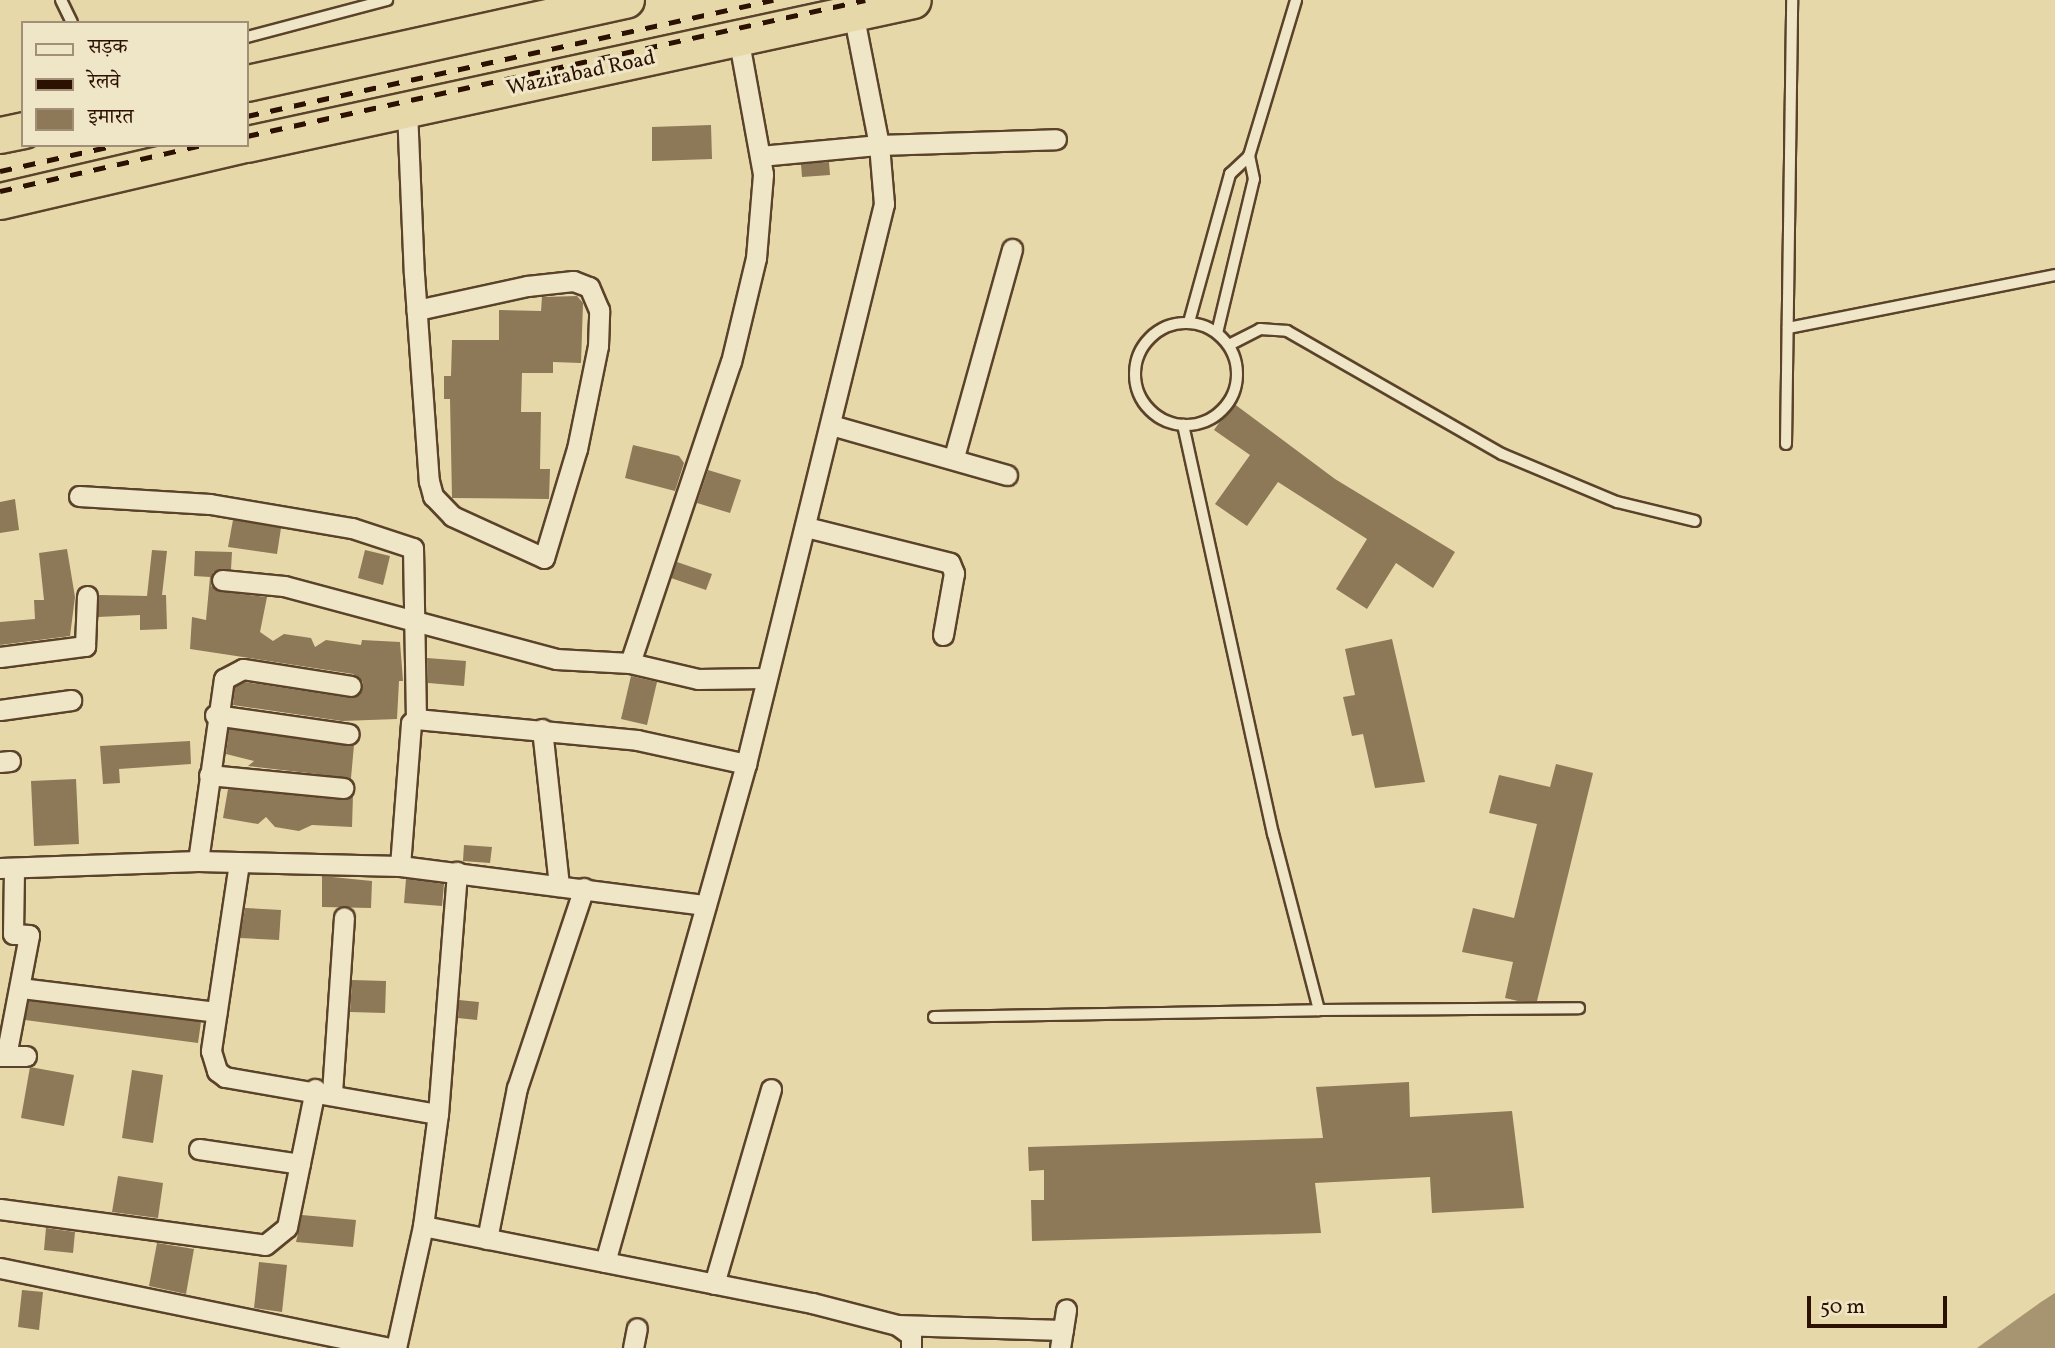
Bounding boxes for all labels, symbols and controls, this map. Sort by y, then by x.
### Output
legend [21,21,248,147]
text: सड़क [88,33,127,62]
street label: Wazirabad Road [504,46,658,102]
text: रेलवे [88,68,120,97]
text: इमारत [88,103,134,132]
scale bar [1810,1282,1950,1326]
text: 50 m [1820,1293,1865,1322]

